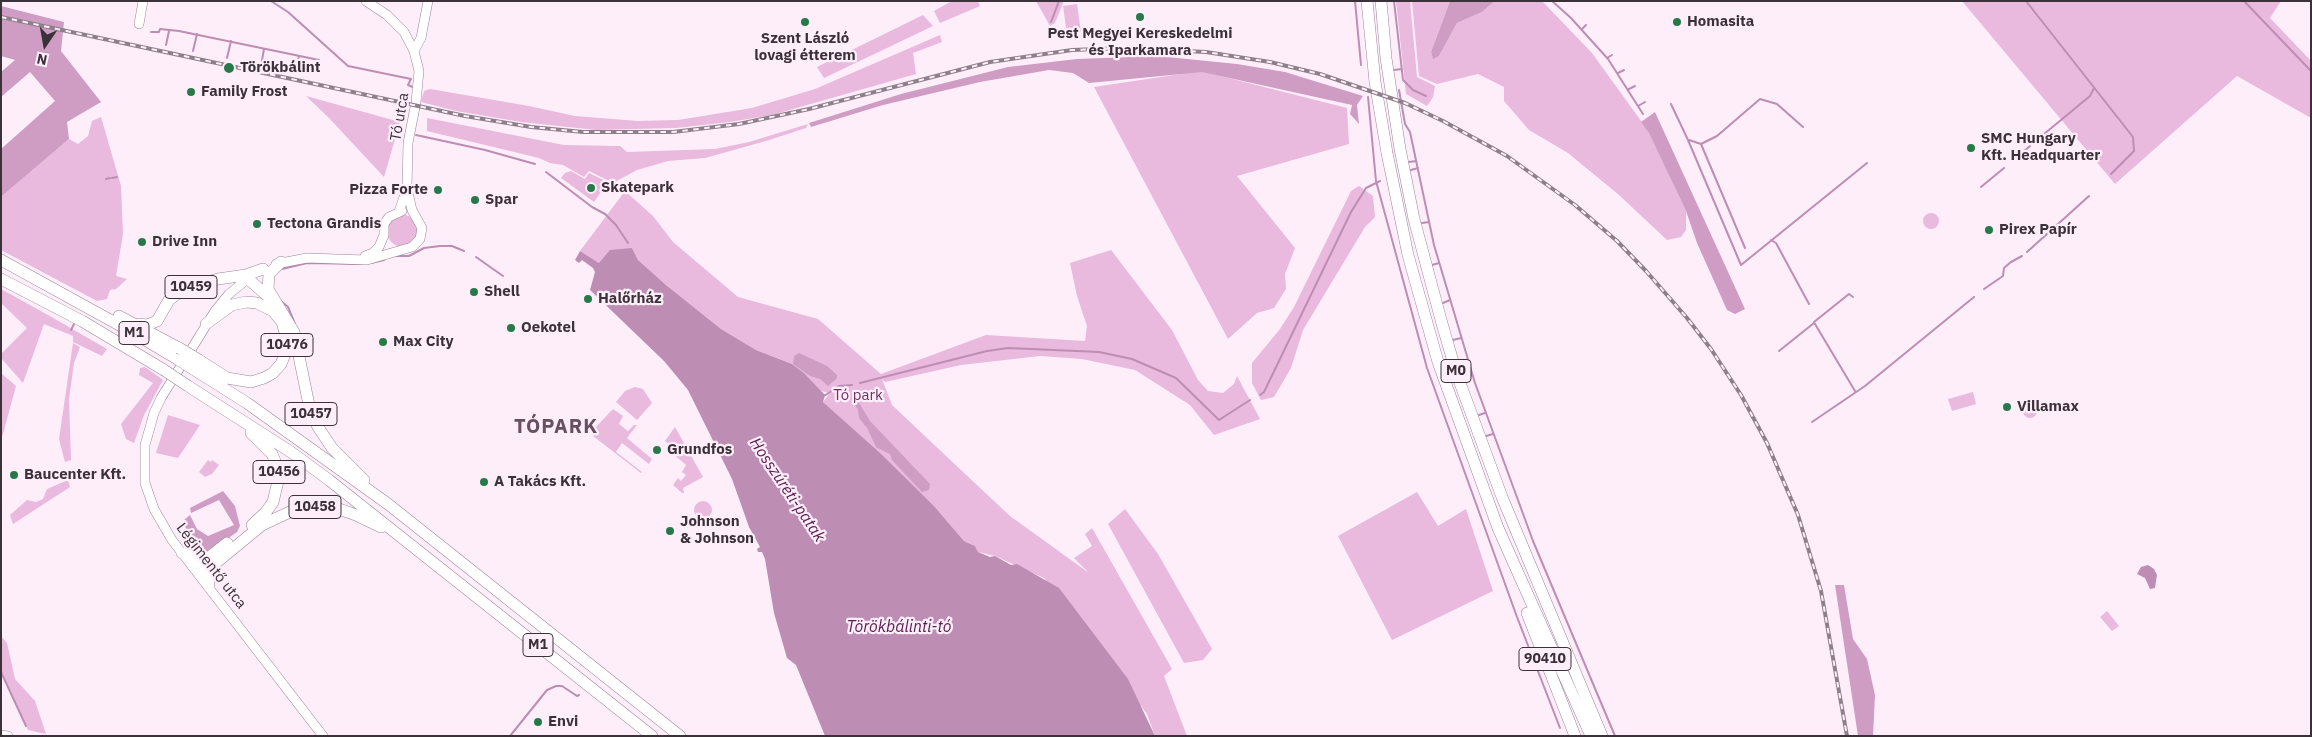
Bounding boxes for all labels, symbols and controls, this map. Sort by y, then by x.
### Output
marker: Pest Megyei Kereskedelmi és Iparkamara [1134,11,1146,23]
place label: Homasita [1687,13,1754,31]
marker: Szent László lovagi étterem [799,16,811,28]
marker: Homasita [1671,16,1683,28]
north arrow [20,20,70,70]
place label: Pest Megyei Kereskedelmi és Iparkamara [1048,25,1232,60]
place label: Szent László lovagi étterem [754,30,856,65]
text: N [35,50,49,70]
place label: Törökbálint [240,59,321,77]
marker: Törökbálint [222,61,236,75]
place label: Family Frost [201,83,287,101]
marker: Family Frost [185,86,197,98]
street label: Tó utca [387,91,413,143]
place label: SMC Hungary Kft. Headquarter [1981,130,2100,165]
marker: SMC Hungary Kft. Headquarter [1965,142,1977,154]
place label: Skatepark [601,179,674,197]
place label: Pizza Forte [349,181,428,199]
marker: Skatepark [585,182,597,194]
marker: Pizza Forte [432,184,444,196]
place label: Spar [485,191,518,209]
marker: Spar [469,194,481,206]
place label: Tectona Grandis [267,215,381,233]
marker: Tectona Grandis [251,218,263,230]
place label: Pirex Papír [1999,221,2077,239]
marker: Pirex Papír [1983,224,1995,236]
place label: Drive Inn [152,233,217,251]
marker: Drive Inn [136,236,148,248]
road number: 10459 [165,276,217,298]
place label: Shell [484,283,520,301]
marker: Shell [468,286,480,298]
place label: Halőrház [598,290,662,308]
marker: Halőrház [582,293,594,305]
place label: Oekotel [521,319,575,337]
road number: M1 [119,322,149,344]
marker: Oekotel [505,322,517,334]
place label: Max City [393,333,454,351]
road number: 10476 [261,334,313,356]
marker: Max City [377,336,389,348]
road number: M0 [1441,360,1471,382]
park label: Tó park [833,387,883,405]
place label: Villamax [2017,398,2079,416]
marker: Villamax [2001,401,2013,413]
road number: 10457 [285,402,337,426]
district label: TÓPARK [513,415,599,439]
water label: Hosszúréti-patak [745,434,829,546]
place label: Grundfos [667,441,732,459]
marker: Grundfos [651,444,663,456]
road number: 10456 [253,461,305,484]
place label: Baucenter Kft. [24,466,126,484]
marker: Baucenter Kft. [8,469,20,481]
place label: A Takács Kft. [494,473,586,491]
marker: A Takács Kft. [478,476,490,488]
road number: 10458 [289,496,341,518]
place label: Johnson & Johnson [680,513,754,548]
street label: Légimentő utca [172,520,250,612]
marker: Johnson & Johnson [664,525,676,537]
water label: Törökbálinti-tó [847,617,951,637]
road number: M1 [523,634,553,656]
road number: 90410 [1519,648,1571,671]
place label: Envi [548,713,578,731]
marker: Envi [532,716,544,728]

